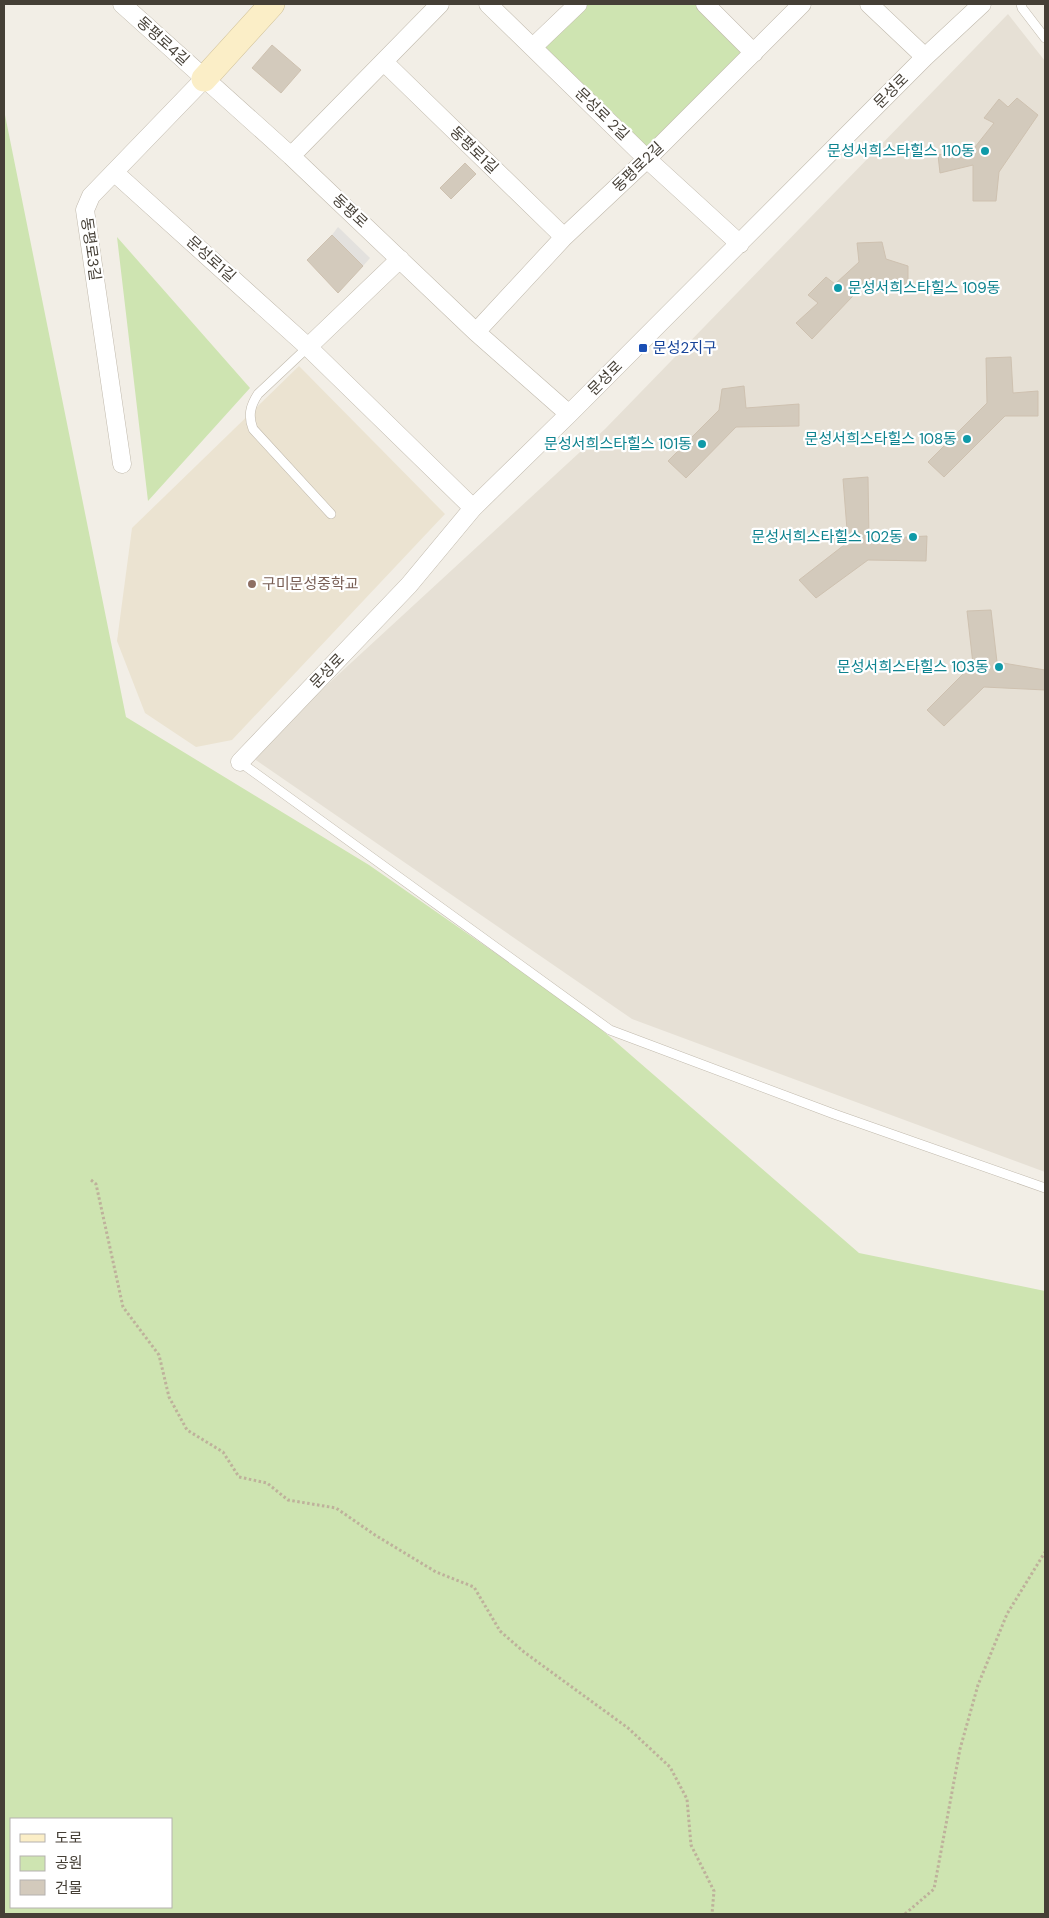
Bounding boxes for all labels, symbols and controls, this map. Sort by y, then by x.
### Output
street label: 동평로4길 [132,12,194,70]
street label: 문성로 [869,69,913,113]
street label: 문성로 2길 [571,83,633,145]
street label: 동평로1길 [446,122,502,178]
street label: 동평로2길 [608,138,668,196]
place label: 문성서희스타힐스 110동 [827,141,975,161]
marker: 문성서희스타힐스 110동 [979,145,991,157]
street label: 동평로 [328,190,372,232]
street label: 동평로3길 [77,216,105,282]
street label: 문성로1길 [182,232,240,286]
place label: 문성서희스타힐스 109동 [848,278,1001,298]
marker: 문성서희스타힐스 109동 [832,282,844,294]
place label: 문성2지구 [653,338,717,358]
marker: 문성2지구 [637,342,649,354]
street label: 문성로 [583,356,627,400]
place label: 문성서희스타힐스 108동 [805,429,957,449]
marker: 문성서희스타힐스 108동 [961,433,973,445]
place label: 문성서희스타힐스 101동 [544,434,692,454]
marker: 문성서희스타힐스 101동 [696,438,708,450]
place label: 문성서희스타힐스 102동 [751,527,903,547]
marker: 문성서희스타힐스 102동 [907,531,919,543]
place label: 구미문성중학교 [262,574,359,594]
marker: 구미문성중학교 [246,578,258,590]
street label: 문성로 [305,649,349,693]
place label: 문성서희스타힐스 103동 [837,657,989,677]
marker: 문성서희스타힐스 103동 [993,661,1005,673]
legend [10,1818,172,1908]
text: 도로 [55,1828,83,1848]
text: 공원 [55,1853,83,1873]
text: 건물 [55,1878,83,1898]

